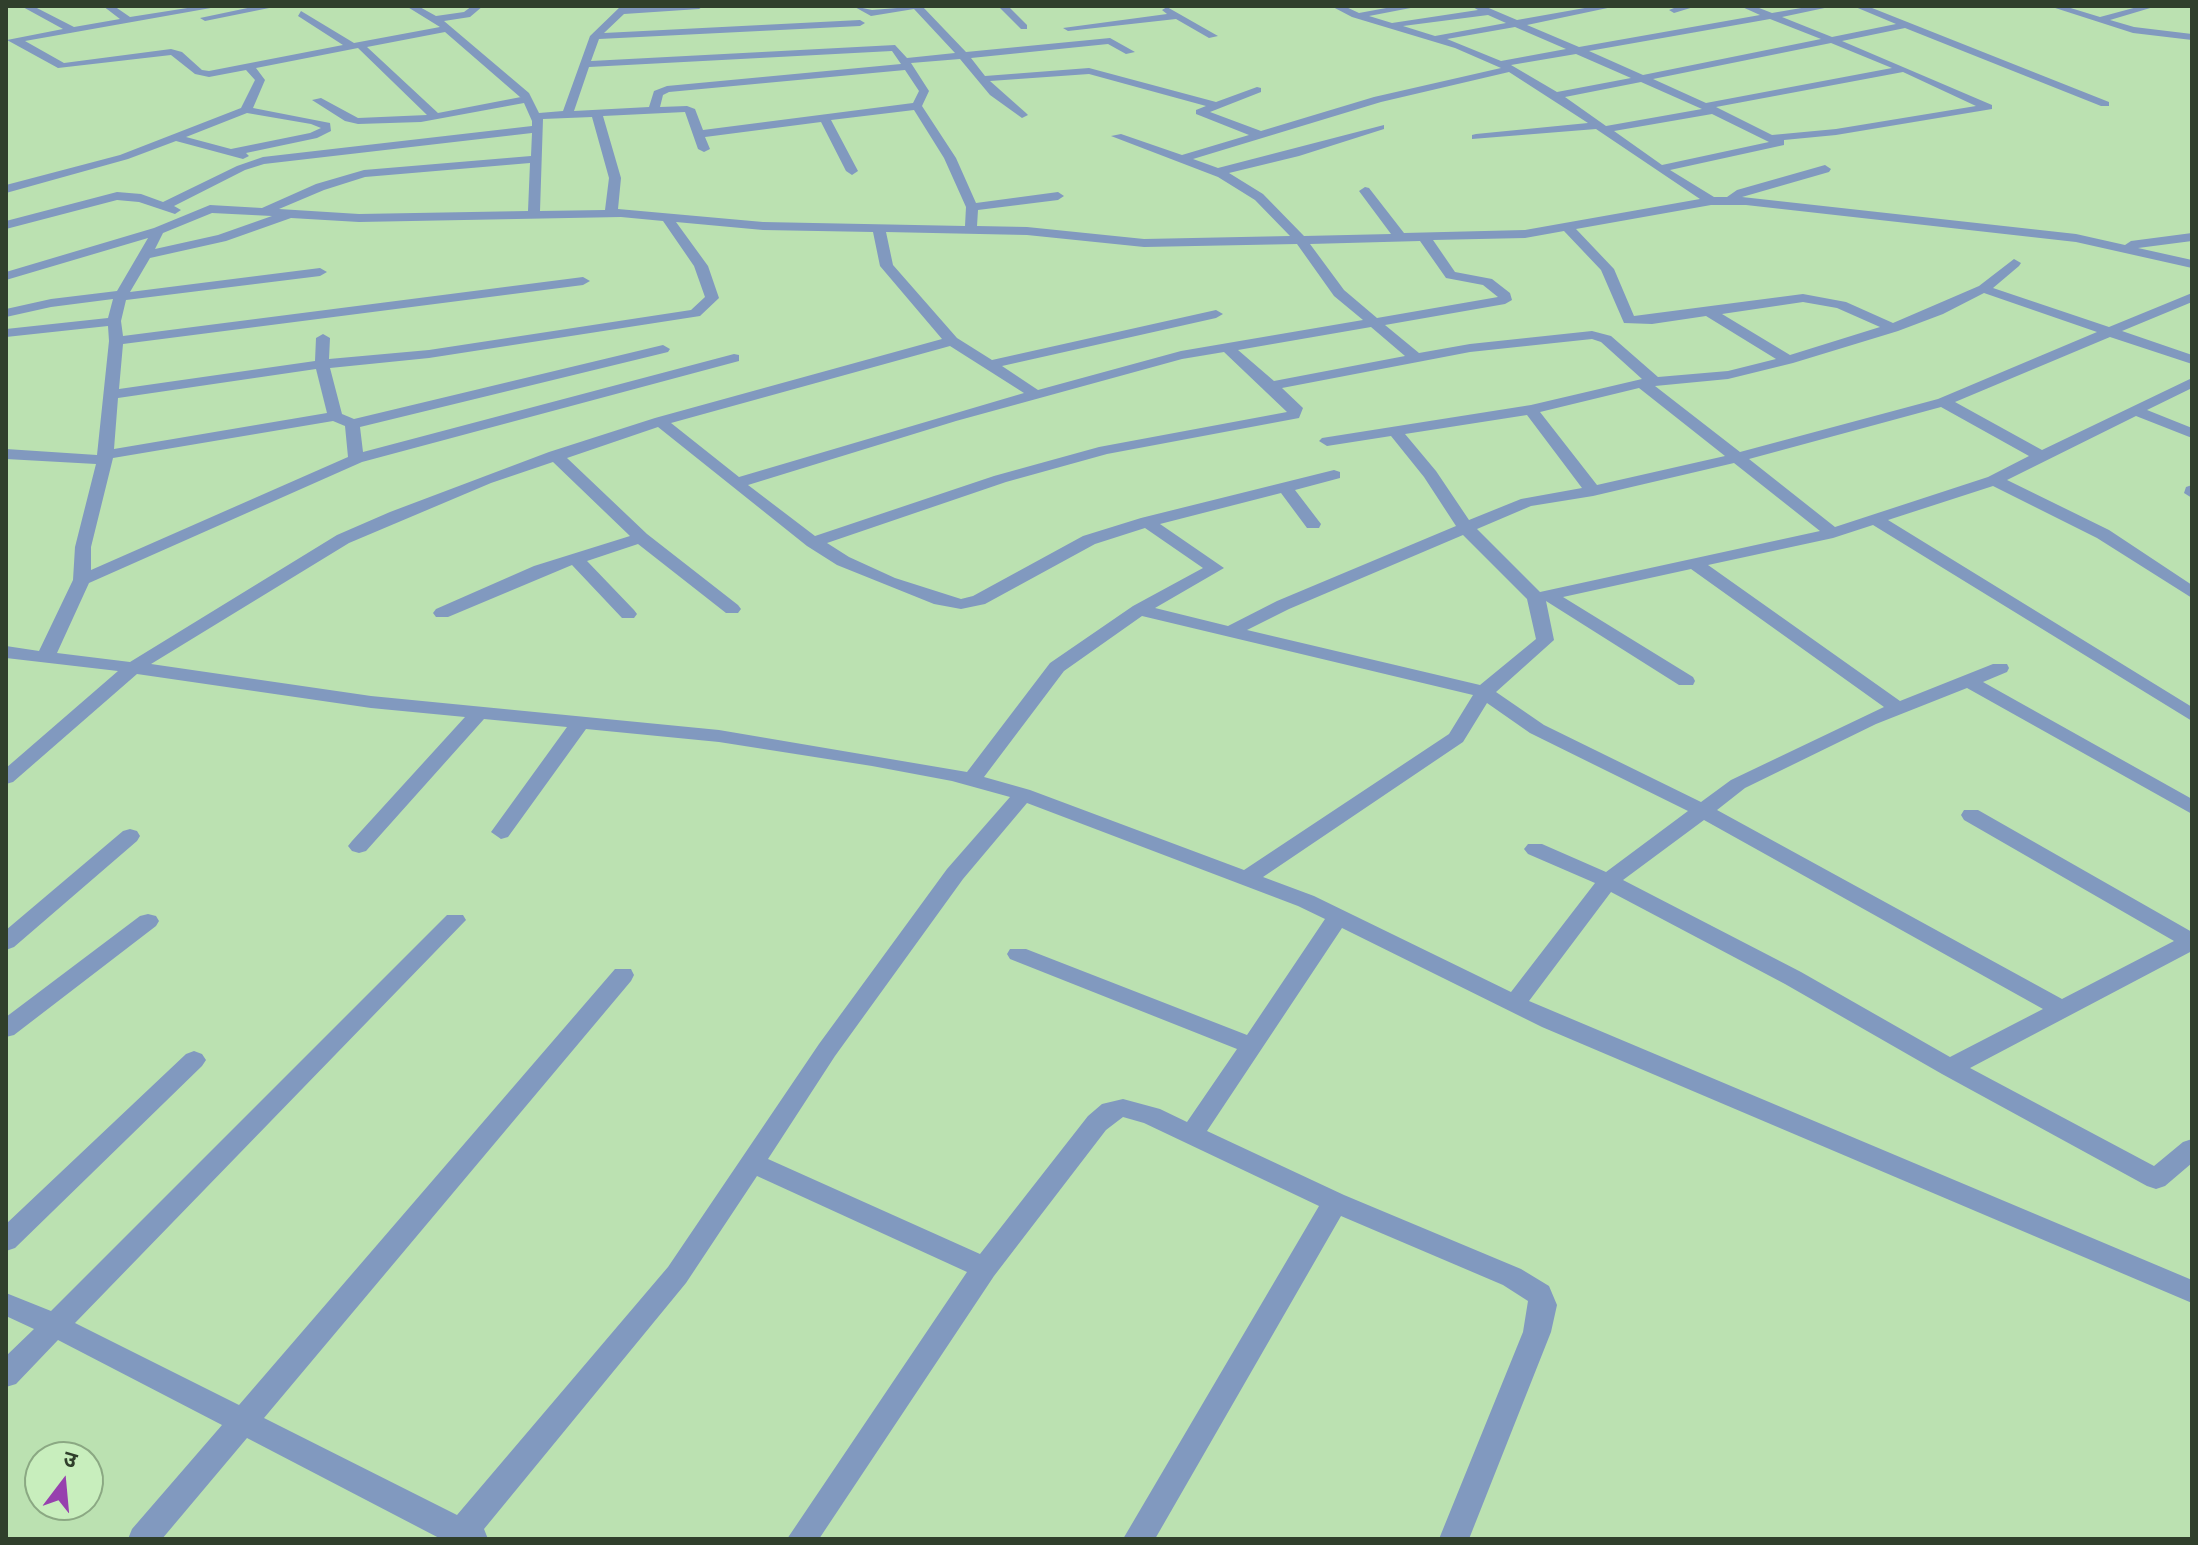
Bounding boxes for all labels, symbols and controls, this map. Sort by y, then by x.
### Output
north arrow [24,1441,104,1521]
text: उ [61,1446,80,1473]

